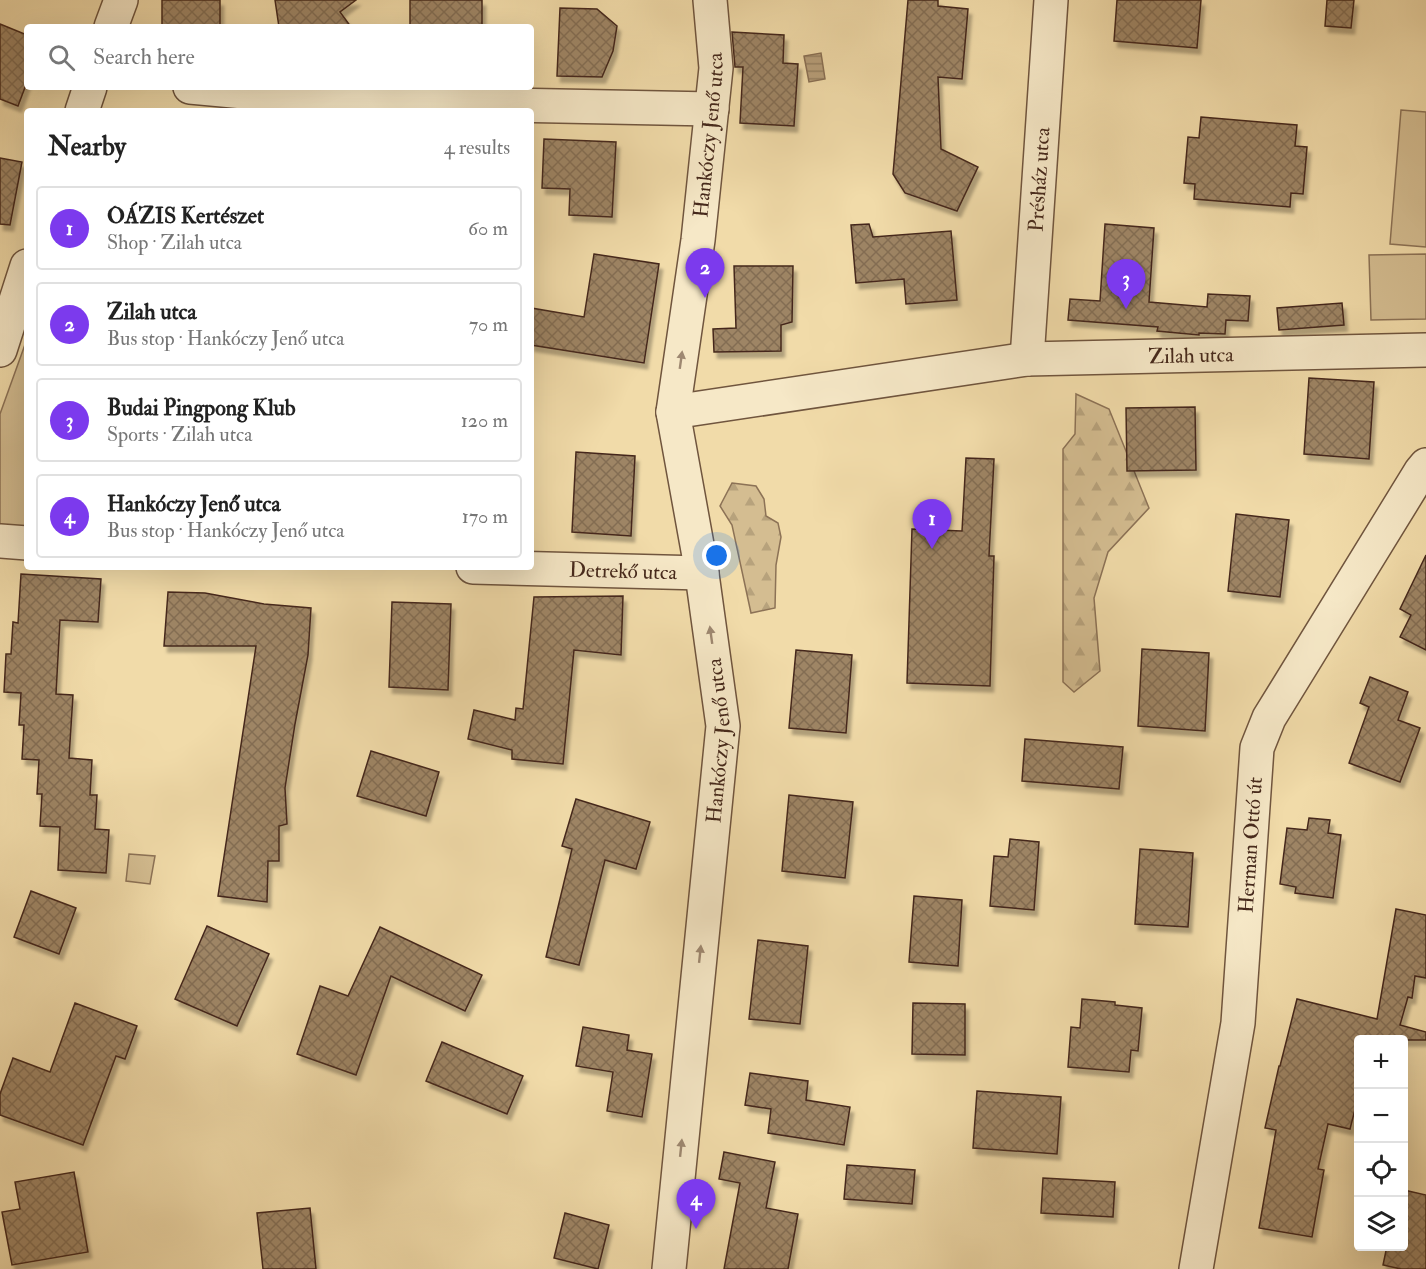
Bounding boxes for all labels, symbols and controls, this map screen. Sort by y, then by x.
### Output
search box [24,24,534,90]
icon: search [45,41,78,74]
text: Search here [93,43,195,71]
street label: Hankóczy Jenő utca [687,51,730,219]
street label: Présház utca [1022,126,1056,233]
text: Nearby [48,131,126,163]
text: 4 results [444,135,510,160]
text: OÁZIS Kertészet [107,202,264,230]
text: 1 [66,216,73,241]
text: 60 m [468,216,508,241]
text: Shop · Zilah utca [107,230,242,255]
pin: 2 [686,248,724,298]
pin: 3 [1106,260,1146,309]
text: Zilah utca [107,298,197,326]
text: 2 [64,312,75,337]
text: 70 m [469,312,508,337]
text: Bus stop · Hankóczy Jenő utca [107,326,345,351]
street label: Zilah utca [1148,341,1234,370]
one-way arrow [676,350,685,369]
text: Budai Pingpong Klub [107,394,296,422]
text: 3 [66,408,73,433]
text: 120 m [461,408,508,433]
text: Sports · Zilah utca [107,422,252,447]
text: Hankóczy Jenő utca [107,490,280,518]
pin: 1 [912,500,952,549]
text: 4 [64,504,75,529]
text: 170 m [462,504,508,529]
text: Bus stop · Hankóczy Jenő utca [107,518,345,543]
your location [702,541,731,570]
street label: Detrekő utca [569,556,678,586]
one-way arrow [706,626,715,645]
street label: Hankóczy Jenő utca [700,656,736,824]
street label: Herman Ottó út [1232,776,1268,914]
one-way arrow [695,945,705,964]
map controls [1354,1035,1408,1251]
button: + [1354,1035,1408,1089]
button: − [1354,1089,1408,1143]
one-way arrow [676,1139,686,1158]
button: locate [1354,1143,1408,1197]
pin: 4 [676,1180,716,1229]
button: layers [1354,1197,1408,1251]

